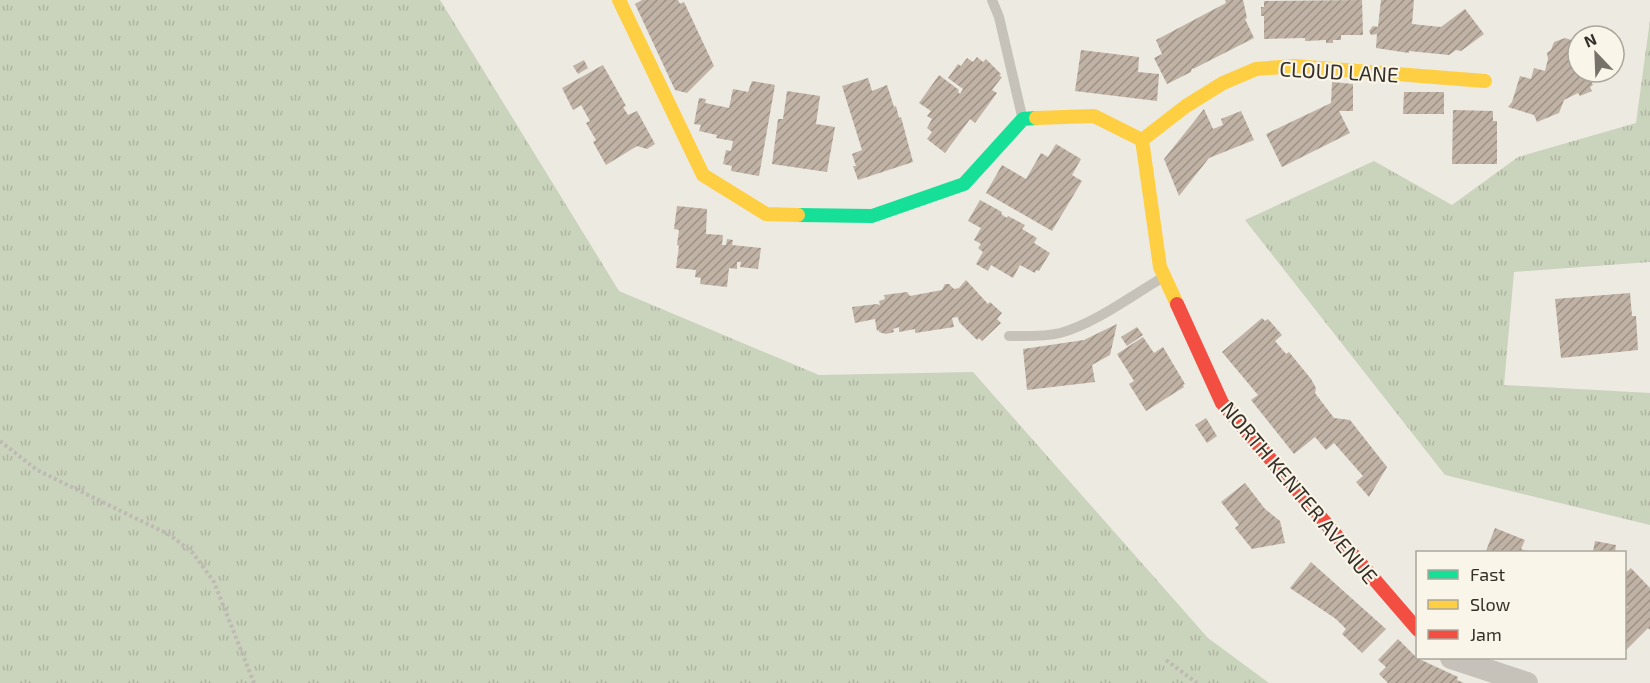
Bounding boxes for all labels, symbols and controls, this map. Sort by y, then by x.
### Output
north arrow [1566,24,1626,84]
text: N [1581,29,1599,51]
street label: CLOUD LANE [1279,55,1399,87]
street label: NORTH KENTER AVENUE [1217,396,1383,588]
legend [1416,551,1626,659]
text: Fast [1470,563,1505,585]
text: Slow [1470,593,1511,615]
text: Jam [1470,623,1502,645]

